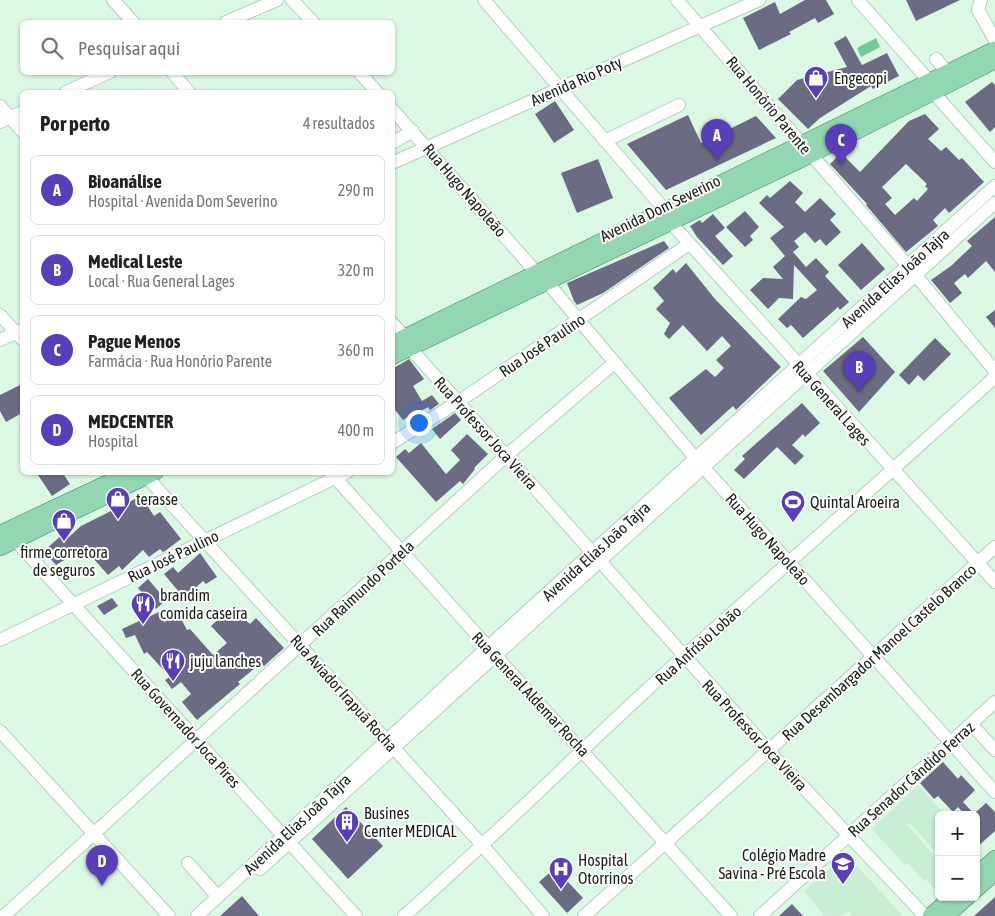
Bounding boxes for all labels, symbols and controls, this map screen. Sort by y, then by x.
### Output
search box [20,20,395,75]
icon: search [38,34,66,62]
text: Pesquisar aqui [78,37,180,59]
street label: Rua Honório Parente [723,52,815,158]
street label: Avenida Rio Poty [528,53,625,110]
shop icon: Engecopi [803,65,829,99]
place label: Engecopi [834,69,887,88]
text: Por perto [40,111,110,135]
text: 4 resultados [303,114,375,132]
pin: A [701,119,733,160]
pin: C [825,124,857,165]
street label: Rua Hugo Napoleão [419,140,510,241]
text: Bioanálise [88,170,162,192]
street label: Avenida Dom Severino [597,171,723,245]
text: A [53,181,61,199]
text: 290 m [338,181,374,199]
text: Hospital · Avenida Dom Severino [88,192,277,210]
street label: Avenida Elias João Tajra [837,225,953,332]
text: Medical Leste [88,250,183,272]
text: B [53,261,61,279]
text: 320 m [338,261,374,279]
text: Local · Rua General Lages [88,272,235,290]
street label: Rua José Paulino [496,310,588,380]
text: Pague Menos [88,330,181,352]
text: C [53,341,61,359]
text: 360 m [338,341,374,359]
pin: B [843,351,875,392]
text: Farmácia · Rua Honório Parente [88,352,272,370]
street label: Rua General Lages [789,357,875,450]
street label: Rua Professor Joca Vieira [431,373,541,493]
text: MEDCENTER [88,410,173,432]
your location [406,410,432,436]
text: D [53,421,61,439]
text: 400 m [338,421,374,439]
text: Hospital [88,432,138,450]
shop icon: terasse [105,486,131,520]
sports icon: Quintal Aroeira [780,489,806,523]
place label: terasse [136,490,178,508]
street label: Rua Hugo Napoleão [721,490,814,589]
place label: Quintal Aroeira [810,493,900,511]
street label: Avenida Elias João Tajra [538,498,654,605]
shop icon: firme corretora de seguros [51,508,77,542]
street label: Rua José Paulino [125,526,221,586]
street label: Rua Raimundo Portela [309,536,417,640]
place label: firme corretora de seguros [20,543,108,580]
street label: Rua Desembargador Manoel Castelo Branco [778,560,980,745]
place label: brandim comida caseira [160,586,248,622]
restaurant icon: brandim comida caseira [130,591,156,625]
street label: Rua Anfrísio Lobão [651,602,745,688]
street label: Rua General Aldemar Rocha [469,628,593,760]
street label: Rua Aviador Irapuã Rocha [286,631,401,756]
restaurant icon: juju lanches [160,648,186,682]
place label: juju lanches [189,652,261,671]
street label: Rua Governador Joca Pires [128,665,244,791]
street label: Rua Professor Joca Vieira [699,676,811,794]
street label: Rua Senador Cândido Ferraz [844,718,978,840]
street label: Avenida Elias João Tajra [240,770,355,879]
place label: Busines Center MEDICAL [364,804,457,840]
building icon: Busines Center MEDICAL [334,809,360,843]
map controls [935,811,980,901]
button: + [935,811,980,856]
pin: D [86,845,118,886]
place label: Colégio Madre Savina - Pré Escola [718,846,826,882]
place label: Hospital Otorrinos [578,851,634,887]
school or university icon: Colégio Madre Savina - Pré Escola [830,851,856,885]
hospital icon: Hospital Otorrinos [548,856,574,890]
button: − [935,856,980,901]

